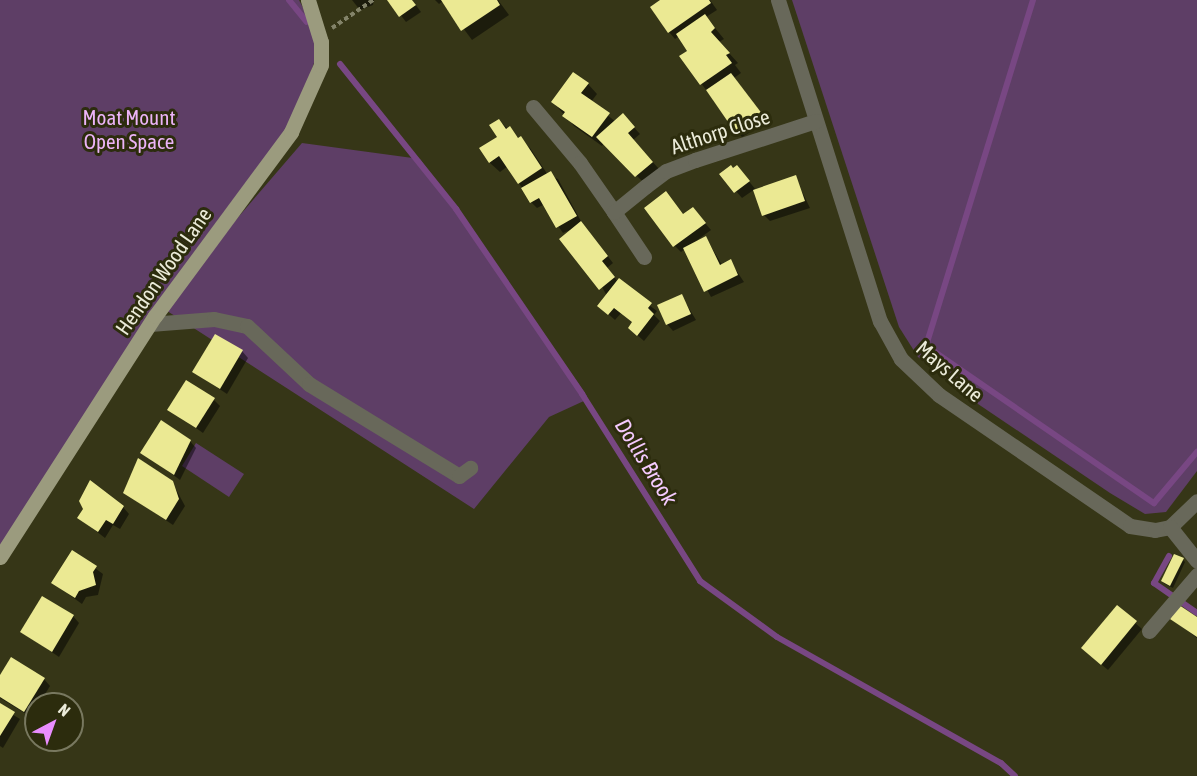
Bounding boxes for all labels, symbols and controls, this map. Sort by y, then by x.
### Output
street label: Althorp Close [667,103,773,159]
park label: Moat Mount Open Space [83,104,175,154]
street label: Hendon Wood Lane [110,203,216,339]
street label: Mays Lane [911,335,989,407]
water label: Dollis Brook [609,414,683,510]
north arrow [24,692,84,752]
text: N [55,700,74,720]

